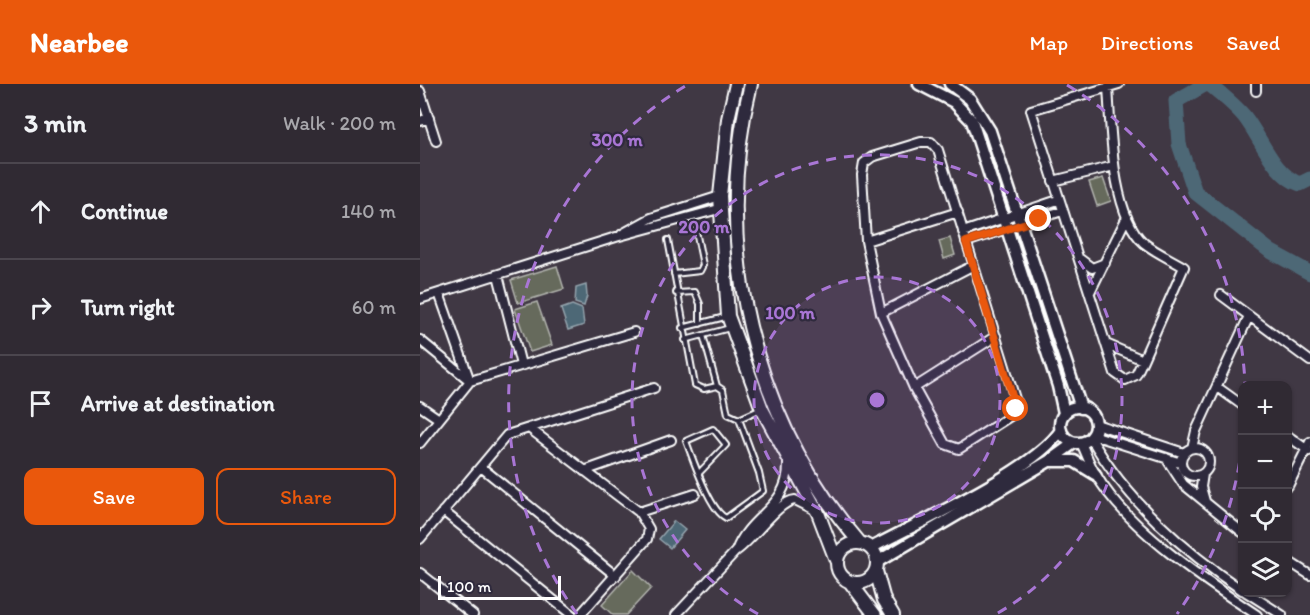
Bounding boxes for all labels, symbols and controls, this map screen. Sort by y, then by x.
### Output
text: Nearbee [30,25,129,59]
text: Map [1030,30,1068,55]
text: Directions [1101,30,1193,55]
text: Saved [1226,30,1280,55]
text: 3 min [24,107,86,139]
text: Walk · 200 m [283,111,396,135]
text: 300 m [591,129,643,151]
icon: ahead [24,195,57,228]
text: Continue [81,198,168,225]
text: 140 m [341,199,396,223]
route end [1025,205,1051,231]
text: 200 m [679,216,730,238]
icon: right [24,291,57,324]
text: Turn right [81,294,175,321]
text: 60 m [352,295,396,319]
text: 100 m [765,302,816,324]
map controls [1238,381,1292,597]
button: + [1238,381,1292,435]
icon: arrive [24,387,57,420]
text: Arrive at destination [81,390,275,417]
centre of rings [867,390,887,410]
route start [1002,395,1028,421]
button: − [1238,435,1292,489]
button: Save [24,468,204,525]
button: Share [216,468,396,525]
button: locate [1238,489,1292,543]
button: layers [1238,543,1292,597]
scale bar [438,573,561,600]
text: 100 m [447,577,491,596]

